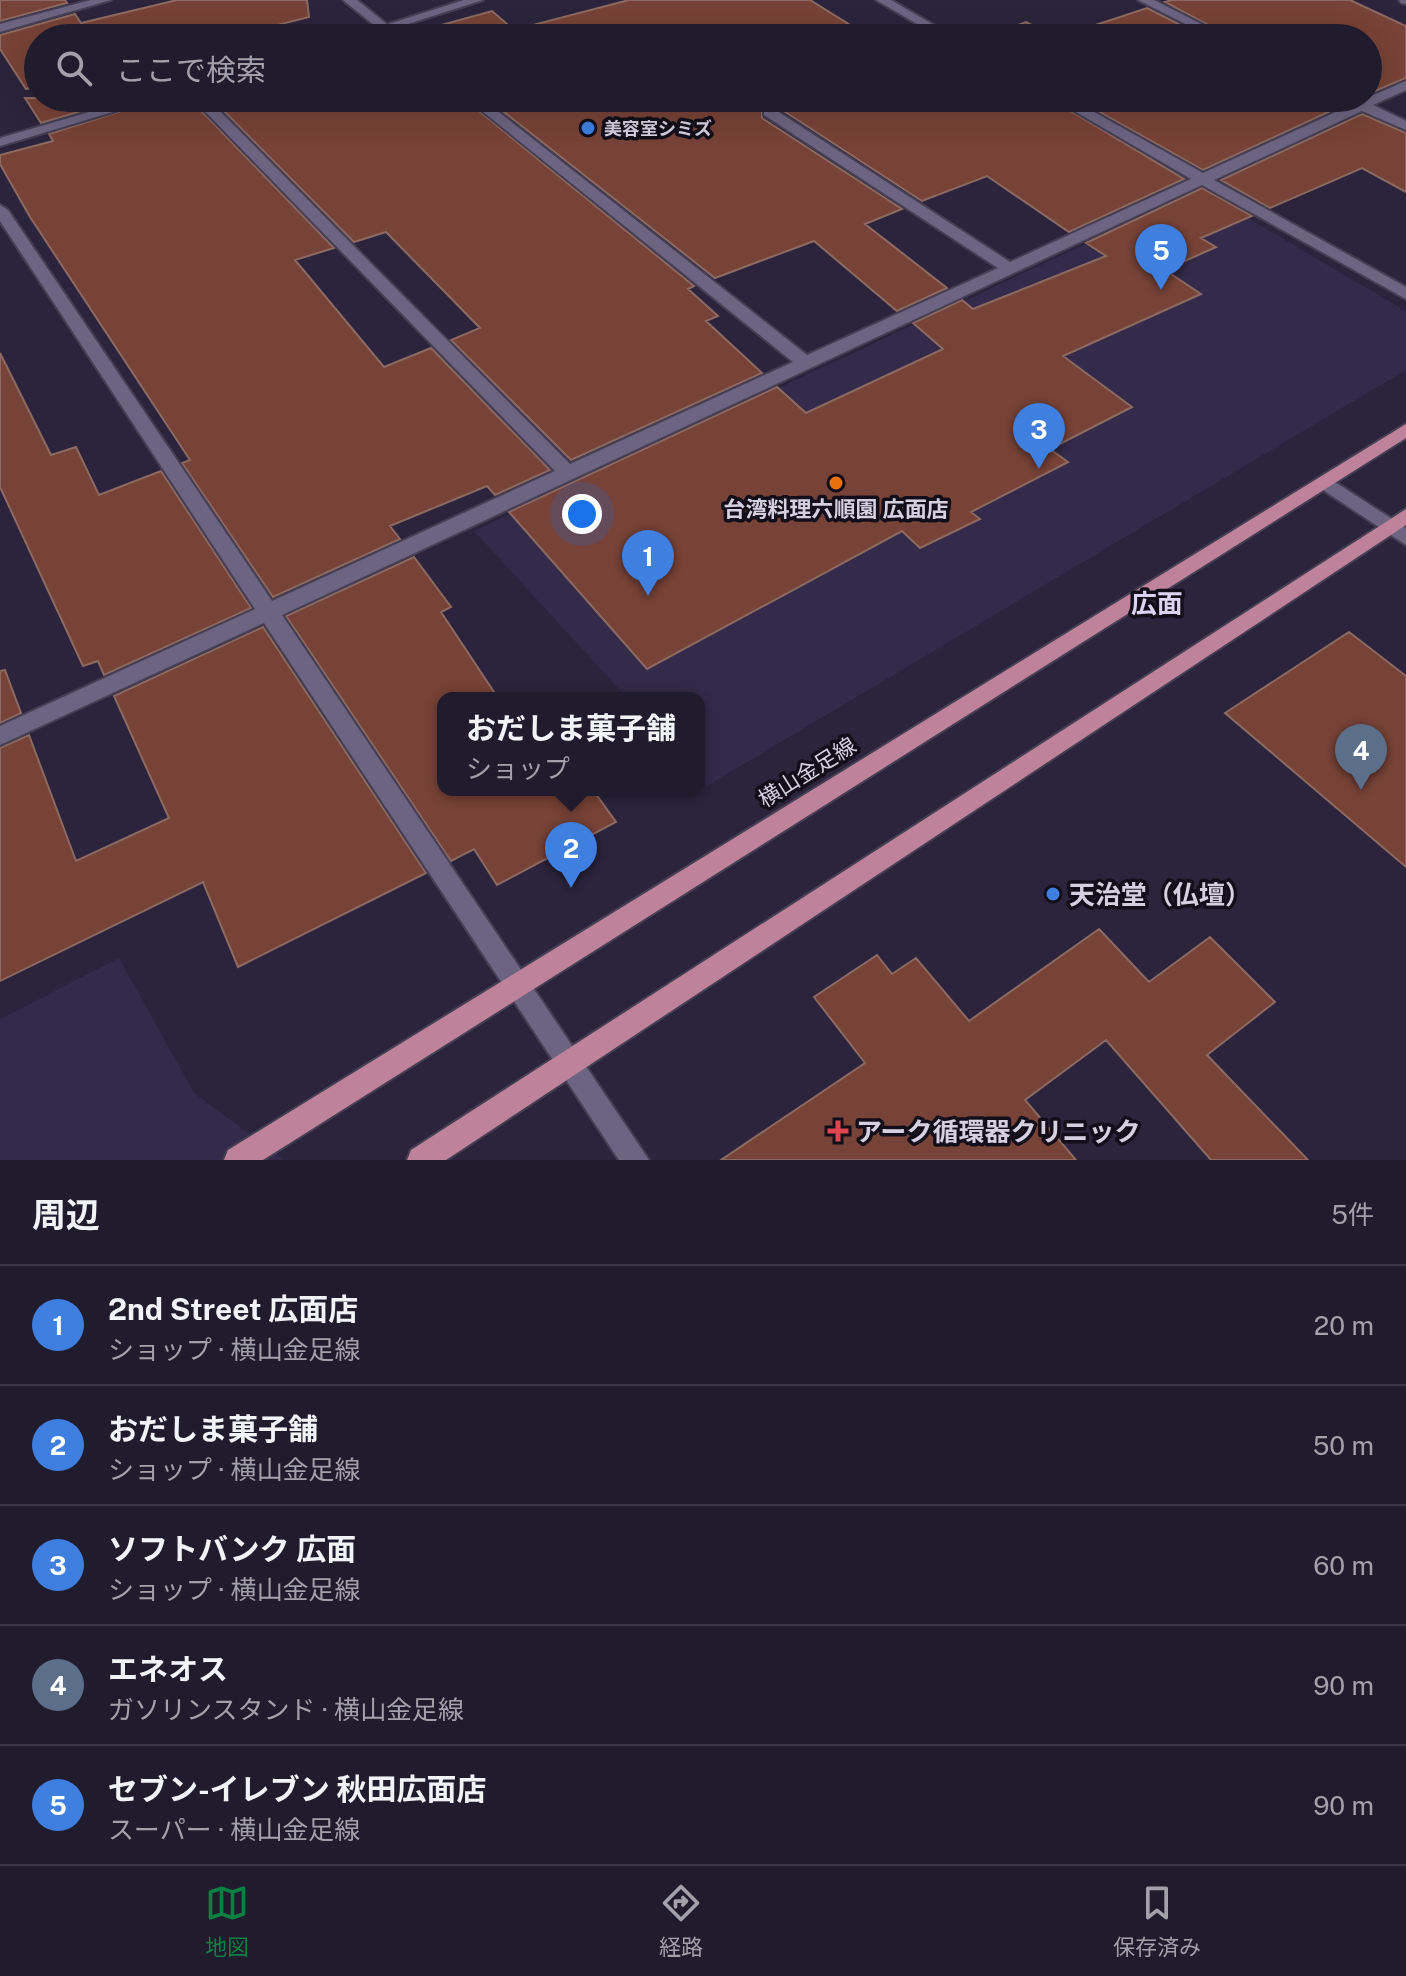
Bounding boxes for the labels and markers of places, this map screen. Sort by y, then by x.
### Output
place label: 美容室シミズ [604,118,712,139]
marker: 美容室シミズ [579,119,597,137]
pin: 5 [1135,224,1187,290]
pin: 3 [1013,403,1065,469]
marker: 台湾料理六順園 広面店 [827,474,845,492]
place label: 台湾料理六順園 広面店 [724,496,948,522]
pin: 1 [622,530,674,596]
pin: 4 [1335,724,1387,790]
pin: 2 [545,822,597,888]
place label: 天治堂（仏壇） [1069,879,1251,910]
marker: 天治堂（仏壇） [1044,885,1062,903]
place label: アーク循環器クリニック [856,1116,1140,1147]
marker: アーク循環器クリニック [827,1120,849,1142]

